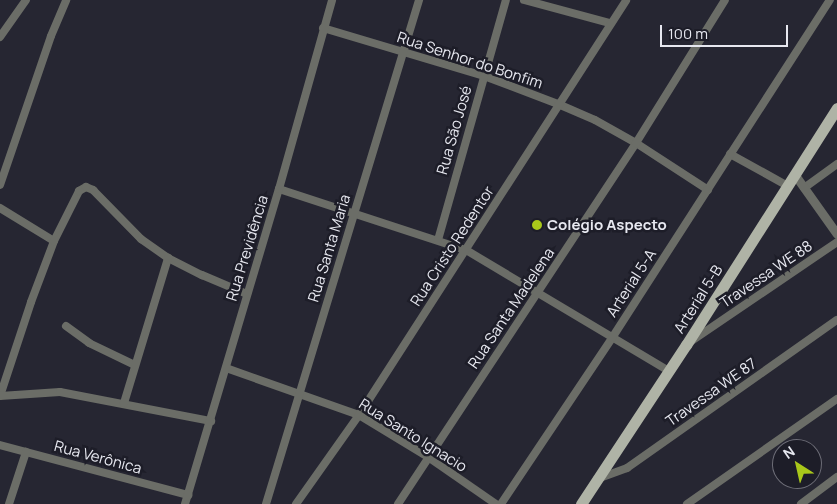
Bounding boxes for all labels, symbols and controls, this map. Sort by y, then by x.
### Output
scale bar [662,15,790,47]
text: 100 m [668,23,708,44]
street label: Rua Senhor do Bonfim [395,28,545,92]
street label: Rua São José [433,84,475,176]
street label: Rua Cristo Redentor [407,183,497,309]
street label: Rua Santa Maria [304,192,354,304]
street label: Rua Previdência [222,193,272,303]
place label: Colégio Aspecto [547,216,667,234]
marker: Colégio Aspecto [531,219,543,231]
street label: Travessa WE 88 [716,236,816,312]
street label: Rua Santa Madelena [464,244,558,372]
street label: Arterial 5-A [602,246,660,320]
street label: Arterial 5-B [670,261,726,337]
street label: Travessa WE 87 [662,354,760,430]
street label: Rua Santo Ignacio [356,395,470,475]
street label: Rua Verônica [52,437,144,477]
north arrow [772,439,822,489]
text: N [779,441,798,463]

